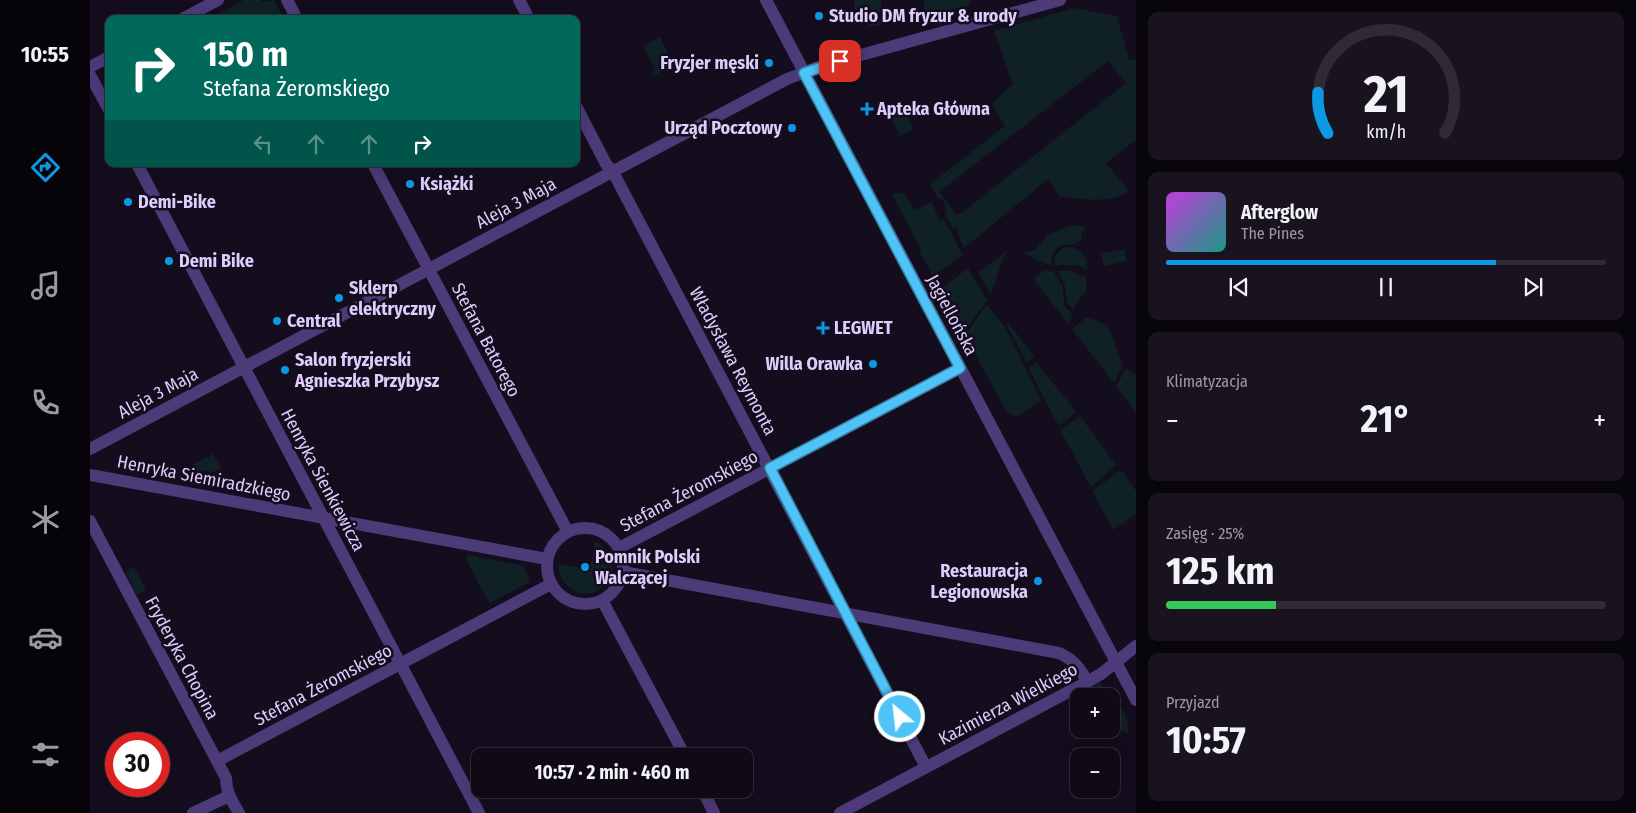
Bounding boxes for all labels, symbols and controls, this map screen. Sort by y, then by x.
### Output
place label: Studio DM fryzur & urody [829,5,1017,27]
marker: Studio DM fryzur & urody [813,10,825,22]
text: 150 m [203,33,288,75]
icon: right [120,35,185,100]
pin [819,40,861,82]
text: 10:55 [21,41,69,68]
icon: arrive [826,47,854,75]
place label: Fryzjer męski [660,52,759,74]
marker: Fryzjer męski [763,57,775,69]
text: 21 [1362,63,1409,126]
text: Stefana Żeromskiego [203,75,390,102]
place label: Apteka Główna [876,98,990,120]
marker: Apteka Główna [861,103,873,115]
place label: Urząd Pocztowy [664,117,782,139]
text: km/h [1366,121,1406,143]
marker: Urząd Pocztowy [786,122,798,134]
icon: left [249,130,277,158]
icon: ahead [302,130,330,158]
icon: ahead [355,130,383,158]
icon: right [408,130,436,158]
icon: directions [28,150,63,185]
place label: Książki [420,173,473,195]
street label: Aleja 3 Maja [472,173,560,233]
marker: Książki [404,178,416,190]
place label: Demi-Bike [138,191,216,213]
marker: Demi-Bike [122,196,134,208]
text: Afterglow [1241,201,1318,224]
text: The Pines [1241,224,1304,243]
place label: Demi Bike [179,250,254,272]
marker: Demi Bike [163,255,175,267]
icon: music [28,268,63,303]
street label: Jagiellońska [922,271,983,359]
icon: previous [1225,273,1253,301]
icon: pause [1372,273,1400,301]
icon: next [1519,273,1547,301]
place label: Sklerp elektryczny [349,277,436,320]
street label: Stefana Batorego [447,279,525,401]
street label: Władysława Reymonta [685,283,781,439]
marker: Sklerp elektryczny [333,292,345,304]
place label: Central [287,310,341,332]
marker: Central [271,315,283,327]
place label: LEGWET [834,317,893,339]
marker: LEGWET [816,321,830,335]
place label: Salon fryzjerski Agnieszka Przybysz [294,349,440,392]
place label: Willa Orawka [766,353,863,375]
marker: Willa Orawka [867,358,879,370]
street label: Aleja 3 Maja [114,363,202,423]
marker: Salon fryzjerski Agnieszka Przybysz [279,364,291,376]
text: Klimatyzacja [1166,372,1248,391]
icon: phone [28,385,63,420]
text: 21° [1361,396,1411,442]
text: − [1166,404,1179,437]
text: + [1593,404,1606,437]
street label: Henryka Sienkiewicza [276,405,370,555]
street label: Stefana Żeromskiego [616,445,762,537]
street label: Henryka Siemiradzkiego [115,450,293,506]
icon: climate [28,502,63,537]
text: Zasięg · 25% [1166,524,1244,543]
place label: Pomnik Polski Walczącej [595,546,700,589]
text: 125 km [1166,548,1275,594]
place label: Restauracja Legionowska [931,560,1028,603]
marker: Pomnik Polski Walczącej [579,561,591,573]
marker: Restauracja Legionowska [1032,575,1044,587]
street label: Fryderyka Chopina [140,593,224,723]
icon: car [28,620,63,655]
street label: Stefana Żeromskiego [250,639,396,731]
street label: Kazimierza Wielkiego [935,658,1081,750]
map controls [1070,688,1120,798]
button: + [1070,688,1120,738]
position arrow [873,690,925,742]
text: Przyjazd [1166,693,1220,712]
text: 10:57 [1166,717,1246,763]
speed limit sign: 30 [105,732,170,797]
icon: filters [28,737,63,772]
button: − [1070,748,1120,798]
text: 10:57 · 2 min · 460 m [534,761,690,784]

